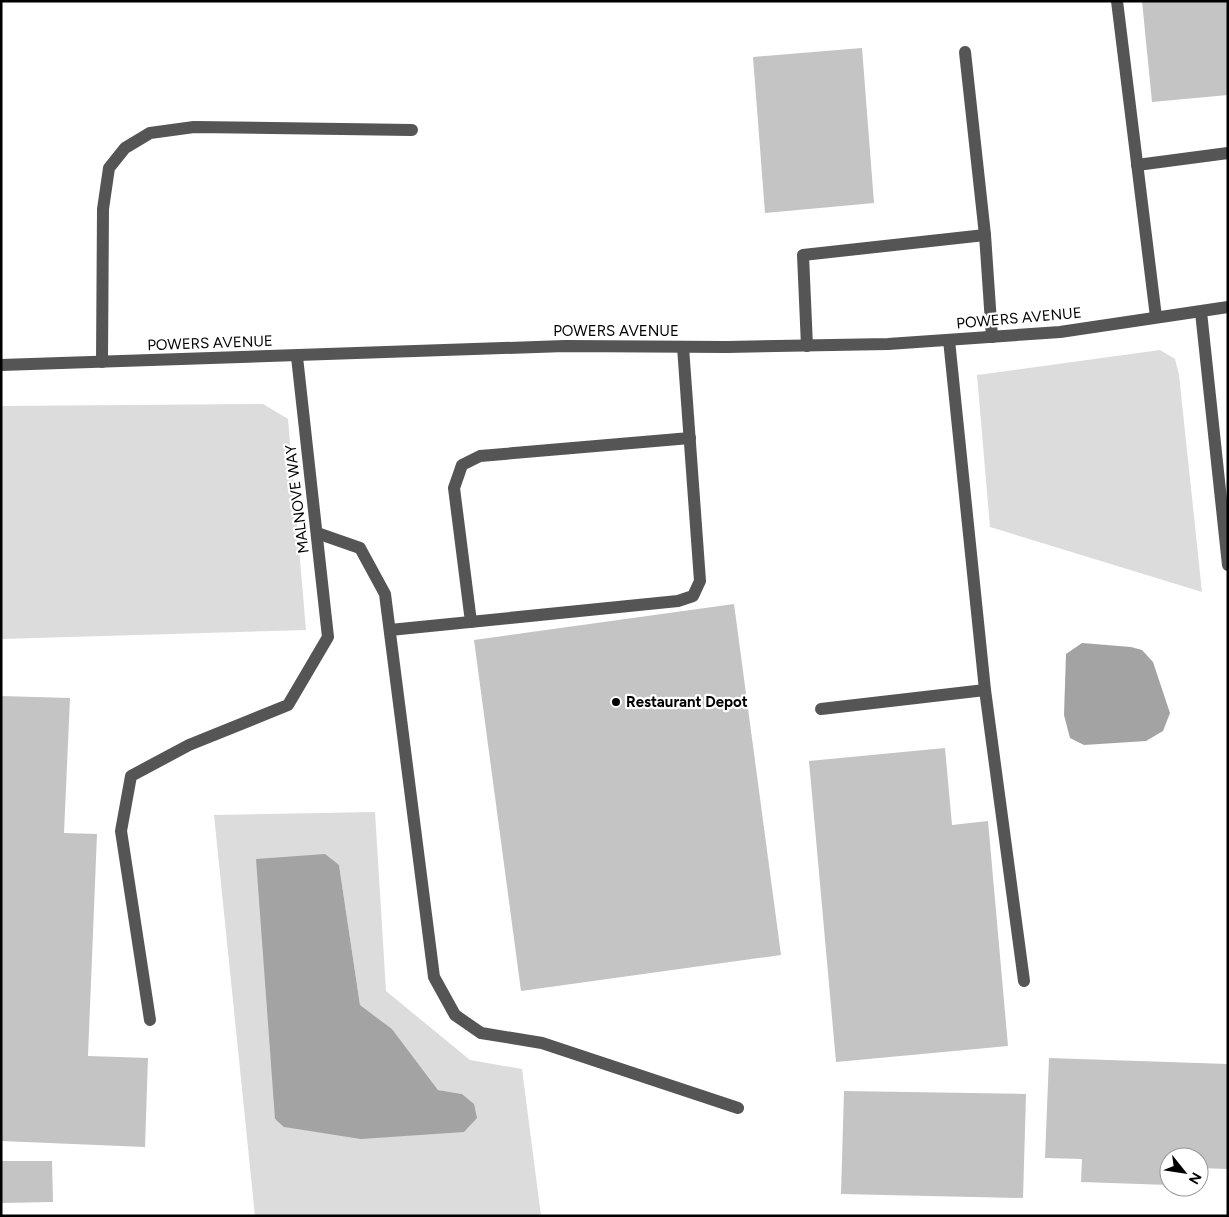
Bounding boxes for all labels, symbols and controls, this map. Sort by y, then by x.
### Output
street label: POWERS AVENUE [956,304,1082,332]
street label: POWERS AVENUE [553,322,679,340]
street label: POWERS AVENUE [147,332,273,354]
street label: MALNOVE WAY [281,443,313,555]
place label: Restaurant Depot [626,693,748,711]
marker: Restaurant Depot [610,696,622,708]
north arrow [1159,1147,1209,1197]
text: N [1185,1169,1205,1187]

